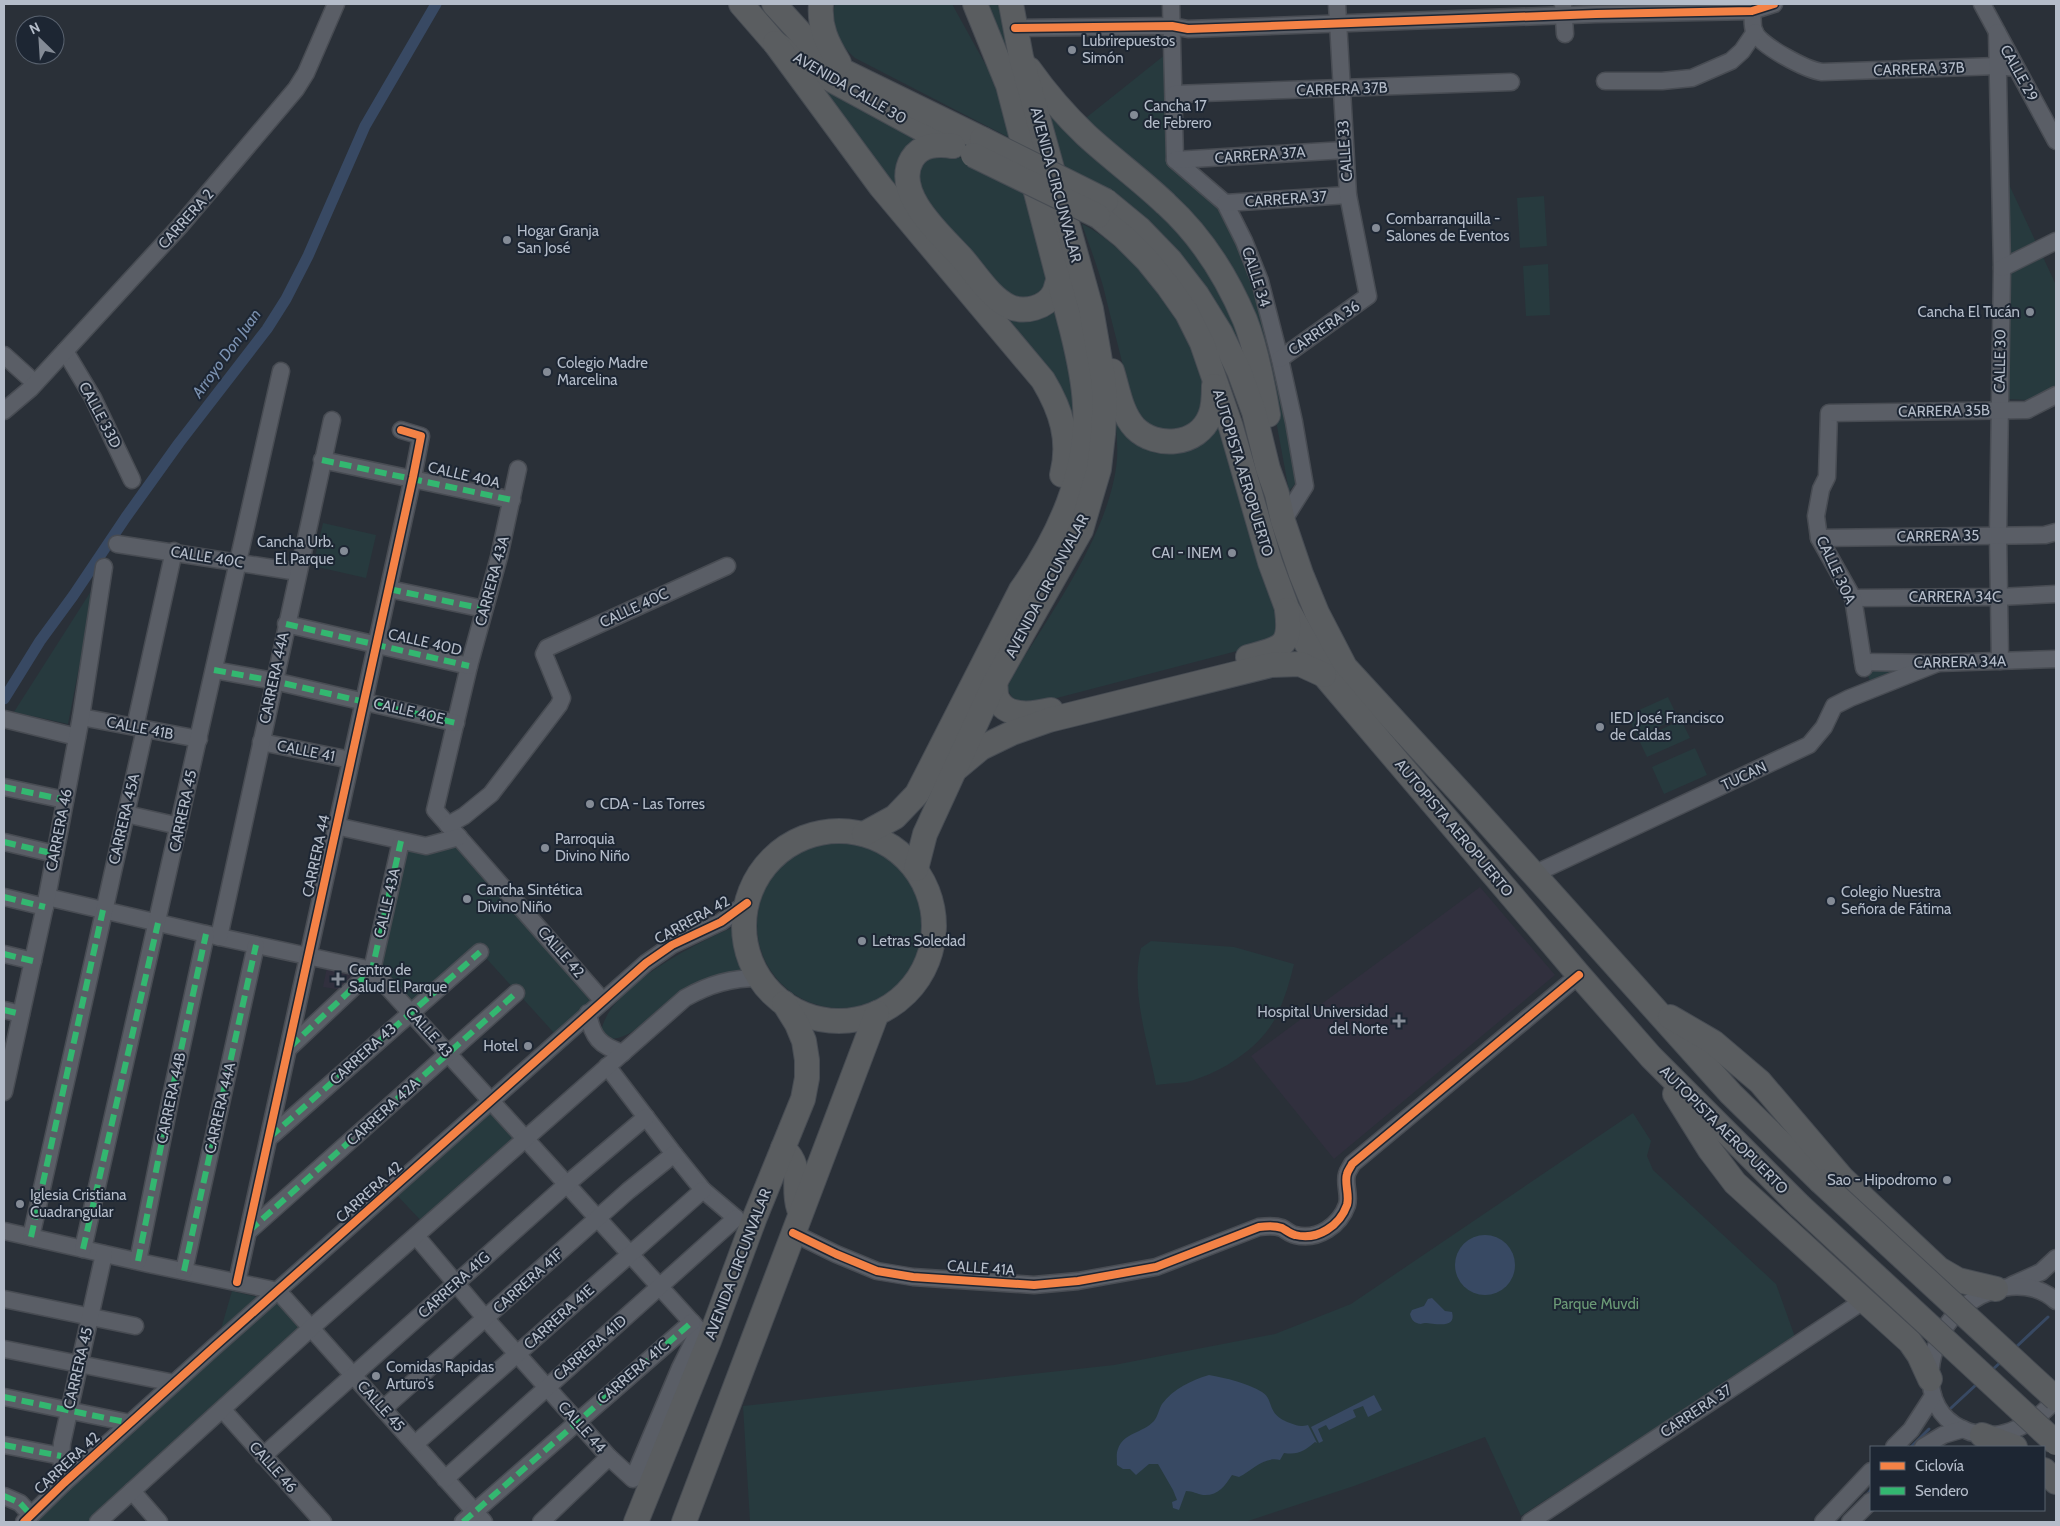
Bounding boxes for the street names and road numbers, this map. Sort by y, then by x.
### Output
street label: CALLE 29 [1996,42,2042,104]
street label: AVENIDA CALLE 30 [790,48,910,128]
street label: CARRERA 37B [1873,58,1965,80]
street label: CARRERA 37B [1296,78,1388,100]
street label: AVENIDA CIRCUNVALAR [1027,105,1085,265]
street label: CALLE 33 [1334,120,1356,182]
street label: CARRERA 37A [1214,143,1307,167]
street label: CARRERA 2 [154,185,218,253]
street label: CARRERA 37 [1244,187,1328,211]
street label: CALLE 34 [1238,245,1274,310]
street label: CARRERA 36 [1285,297,1363,359]
street label: CALLE 30 [1990,329,2010,393]
street label: CALLE 33D [75,379,125,451]
street label: AUTOPISTA AEROPUERTO [1209,387,1277,559]
street label: CARRERA 35B [1898,401,1990,421]
street label: CALLE 40A [426,458,503,492]
street label: AVENIDA CIRCUNVALAR [1002,511,1092,661]
street label: CARRERA 35 [1896,526,1980,546]
street label: CARRERA 43A [471,533,513,628]
street label: CALLE 30A [1812,533,1860,608]
street label: CALLE 40C [169,542,245,572]
street label: CALLE 40C [597,584,671,632]
street label: CARRERA 34C [1909,588,2001,606]
street label: CALLE 40D [386,625,464,659]
street label: CARRERA 44A [256,630,293,725]
street label: CARRERA 34A [1914,652,2007,672]
street label: CALLE 40E [372,694,446,728]
street label: CALLE 41B [105,713,175,743]
street label: CALLE 41 [275,737,337,765]
street label: AUTOPISTA AEROPUERTO [1391,756,1517,900]
street label: TUCAN [1718,758,1770,794]
street label: CARRERA 45 [166,768,200,854]
street label: CARRERA 45A [105,771,143,866]
street label: CARRERA 46 [42,787,76,873]
street label: CARRERA 44 [298,813,334,899]
street label: CALLE 43A [370,866,404,940]
street label: CARRERA 42 [651,892,733,948]
street label: CALLE 42 [534,923,588,981]
street label: CALLE 43 [402,1003,456,1061]
street label: CARRERA 43 [326,1019,400,1089]
street label: CARRERA 44B [153,1051,189,1145]
street label: CARRERA 44A [201,1060,239,1155]
street label: AUTOPISTA AEROPUERTO [1656,1062,1792,1198]
street label: CARRERA 42A [343,1074,424,1150]
street label: CARRERA 42 [332,1157,406,1226]
street label: AVENIDA CIRCUNVALAR [701,1186,775,1342]
street label: CARRERA 41F [489,1245,567,1317]
street label: CARRERA 41G [414,1248,494,1322]
street label: CALLE 41A [946,1257,1016,1279]
street label: CARRERA 41E [520,1281,598,1353]
street label: CARRERA 41D [550,1311,630,1385]
street label: CARRERA 45 [60,1325,96,1411]
street label: CARRERA 41C [593,1336,673,1408]
street label: CALLE 45 [354,1377,408,1435]
street label: CARRERA 37 [1657,1380,1735,1441]
street label: CALLE 44 [554,1398,610,1456]
street label: CARRERA 42 [30,1428,104,1498]
street label: CALLE 46 [245,1438,301,1496]

